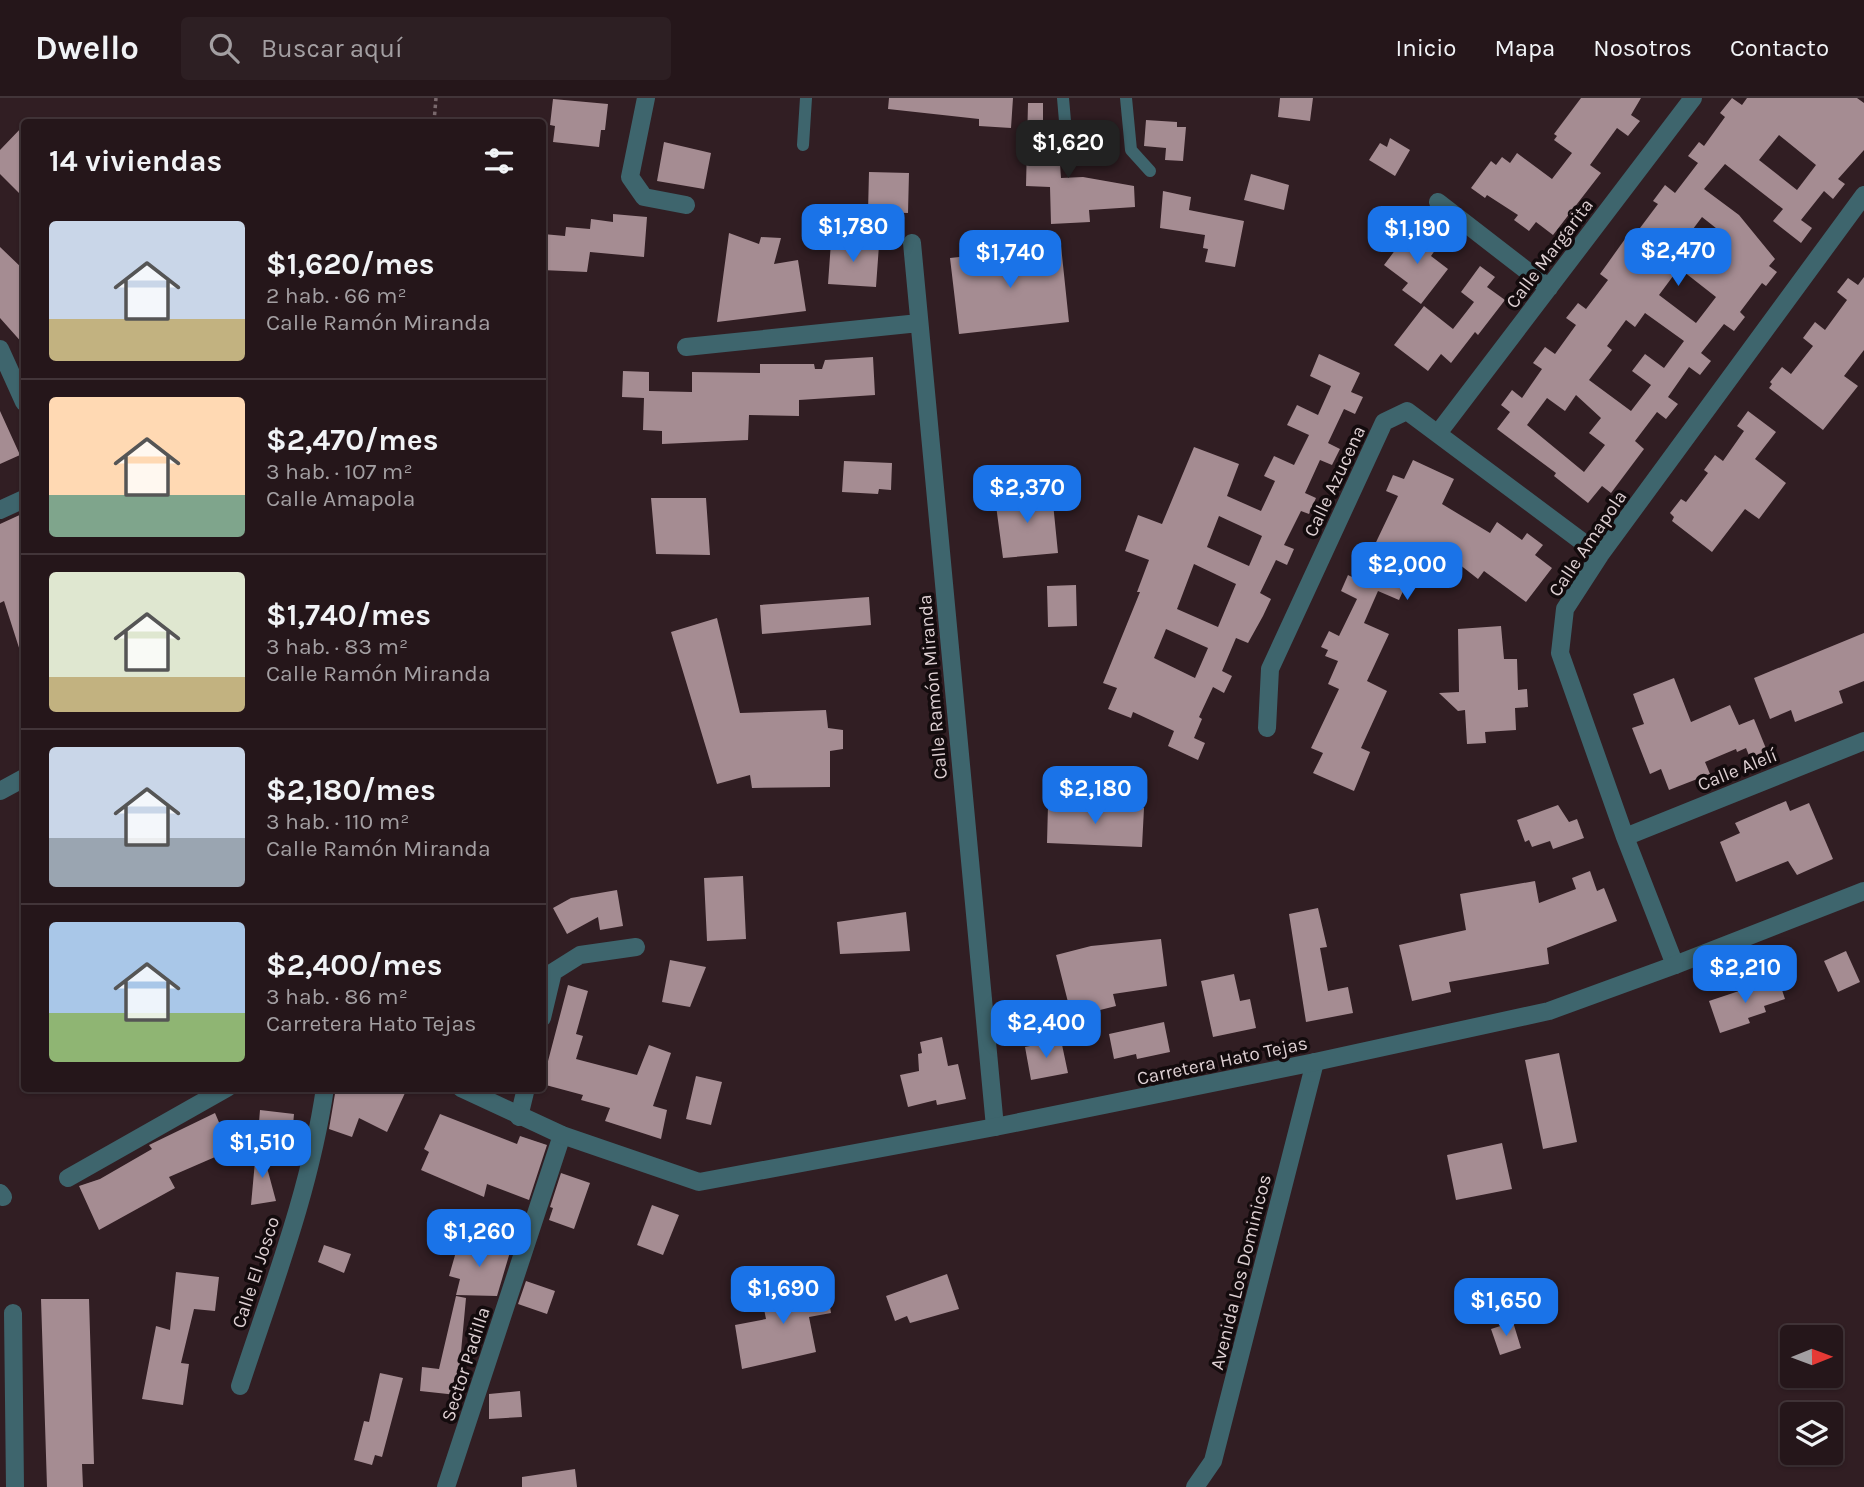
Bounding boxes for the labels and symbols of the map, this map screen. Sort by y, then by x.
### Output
pin: $1,620 [1011,120,1125,180]
street label: Calle Margarita [1501,194,1598,313]
pin: $1,780 [796,204,910,264]
pin: $1,190 [1360,206,1474,266]
pin: $2,470 [1621,228,1735,288]
pin: $1,740 [953,230,1067,290]
street label: Calle Azucena [1300,422,1370,540]
pin: $2,370 [970,466,1084,525]
street label: Calle Amapola [1544,486,1631,601]
pin: $2,000 [1350,542,1464,602]
street label: Calle Ramón Miranda [914,594,952,780]
street label: Calle Alelí [1694,744,1781,796]
pin: $2,180 [1038,766,1152,826]
pin: $2,210 [1688,946,1802,1005]
pin: $2,400 [989,1000,1103,1060]
street label: Carretera Hato Tejas [1135,1032,1309,1090]
pin: $1,510 [205,1121,319,1180]
street label: Avenida Los Dominicos [1206,1172,1276,1372]
pin: $1,260 [422,1210,536,1269]
street label: Calle El Josco [228,1214,284,1331]
pin: $1,690 [726,1266,840,1326]
pin: $1,650 [1449,1278,1563,1338]
street label: Sector Padilla [437,1304,495,1424]
north arrow [1780,1325,1843,1388]

